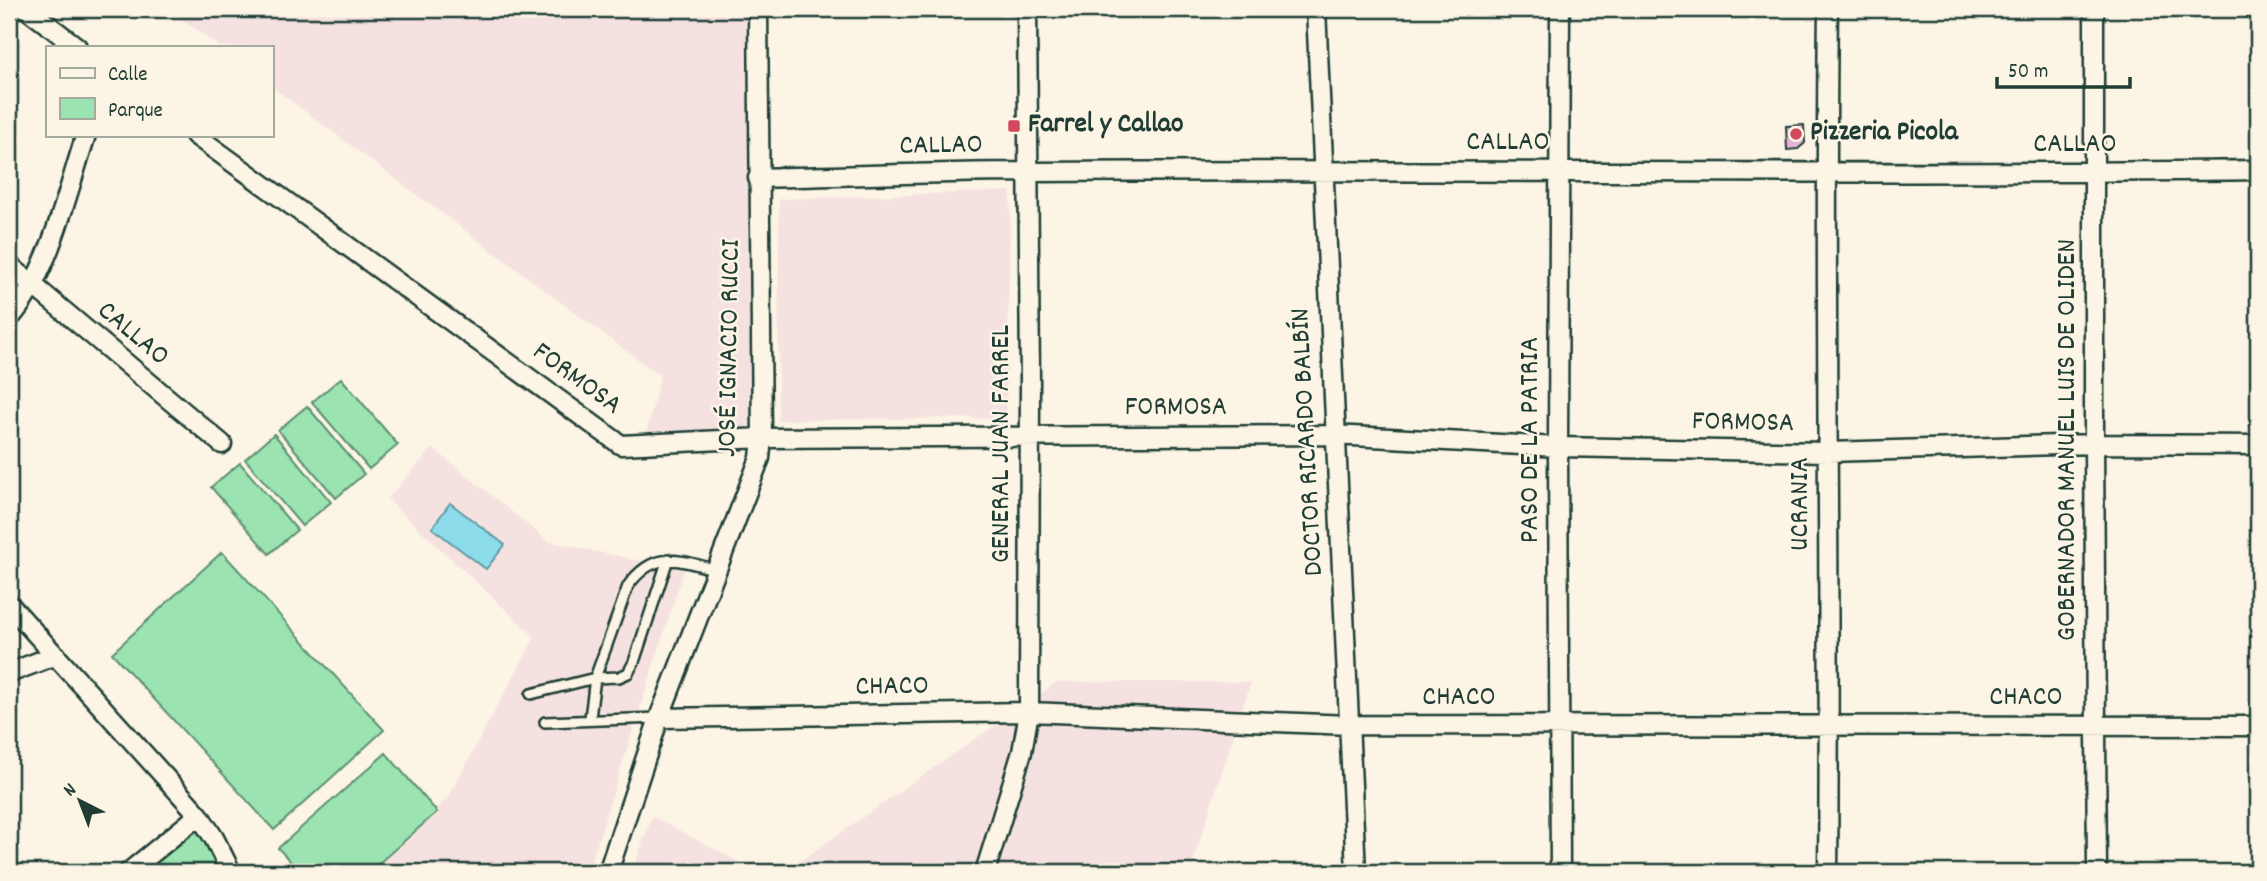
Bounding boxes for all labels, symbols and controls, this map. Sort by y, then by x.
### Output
legend [46,46,273,136]
scale bar [1997,46,2130,90]
text: 50 m [2008,58,2048,88]
text: Calle [108,61,147,91]
text: Parque [108,97,163,127]
place label: Farrel y Callao [1028,106,1183,146]
place label: Pizzeria Picola [1810,114,1959,154]
marker: Farrel y Callao [1006,118,1022,134]
street label: CALLAO [1466,124,1550,164]
street label: CALLAO [899,126,983,168]
marker: Pizzeria Picola [1788,126,1804,142]
street label: CALLAO [2033,126,2117,166]
street label: JOSÉ IGNACIO RUCCI [709,238,753,457]
street label: GOBERNADOR MANUEL LUIS DE OLIDEN [2049,239,2089,641]
street label: CALLAO [87,293,177,377]
street label: DOCTOR RICARDO BALBÍN [1282,307,1336,577]
street label: GENERAL JUAN FARREL [983,325,1023,563]
street label: FORMOSA [523,334,629,426]
street label: PASO DE LA PATRIA [1512,337,1552,543]
street label: FORMOSA [1125,389,1227,429]
street label: FORMOSA [1692,403,1794,445]
street label: UCRANIA [1782,457,1822,551]
street label: CHACO [855,667,929,709]
street label: CHACO [1422,679,1496,719]
street label: CHACO [1989,679,2063,719]
north arrow [46,766,116,836]
text: N [58,778,83,804]

